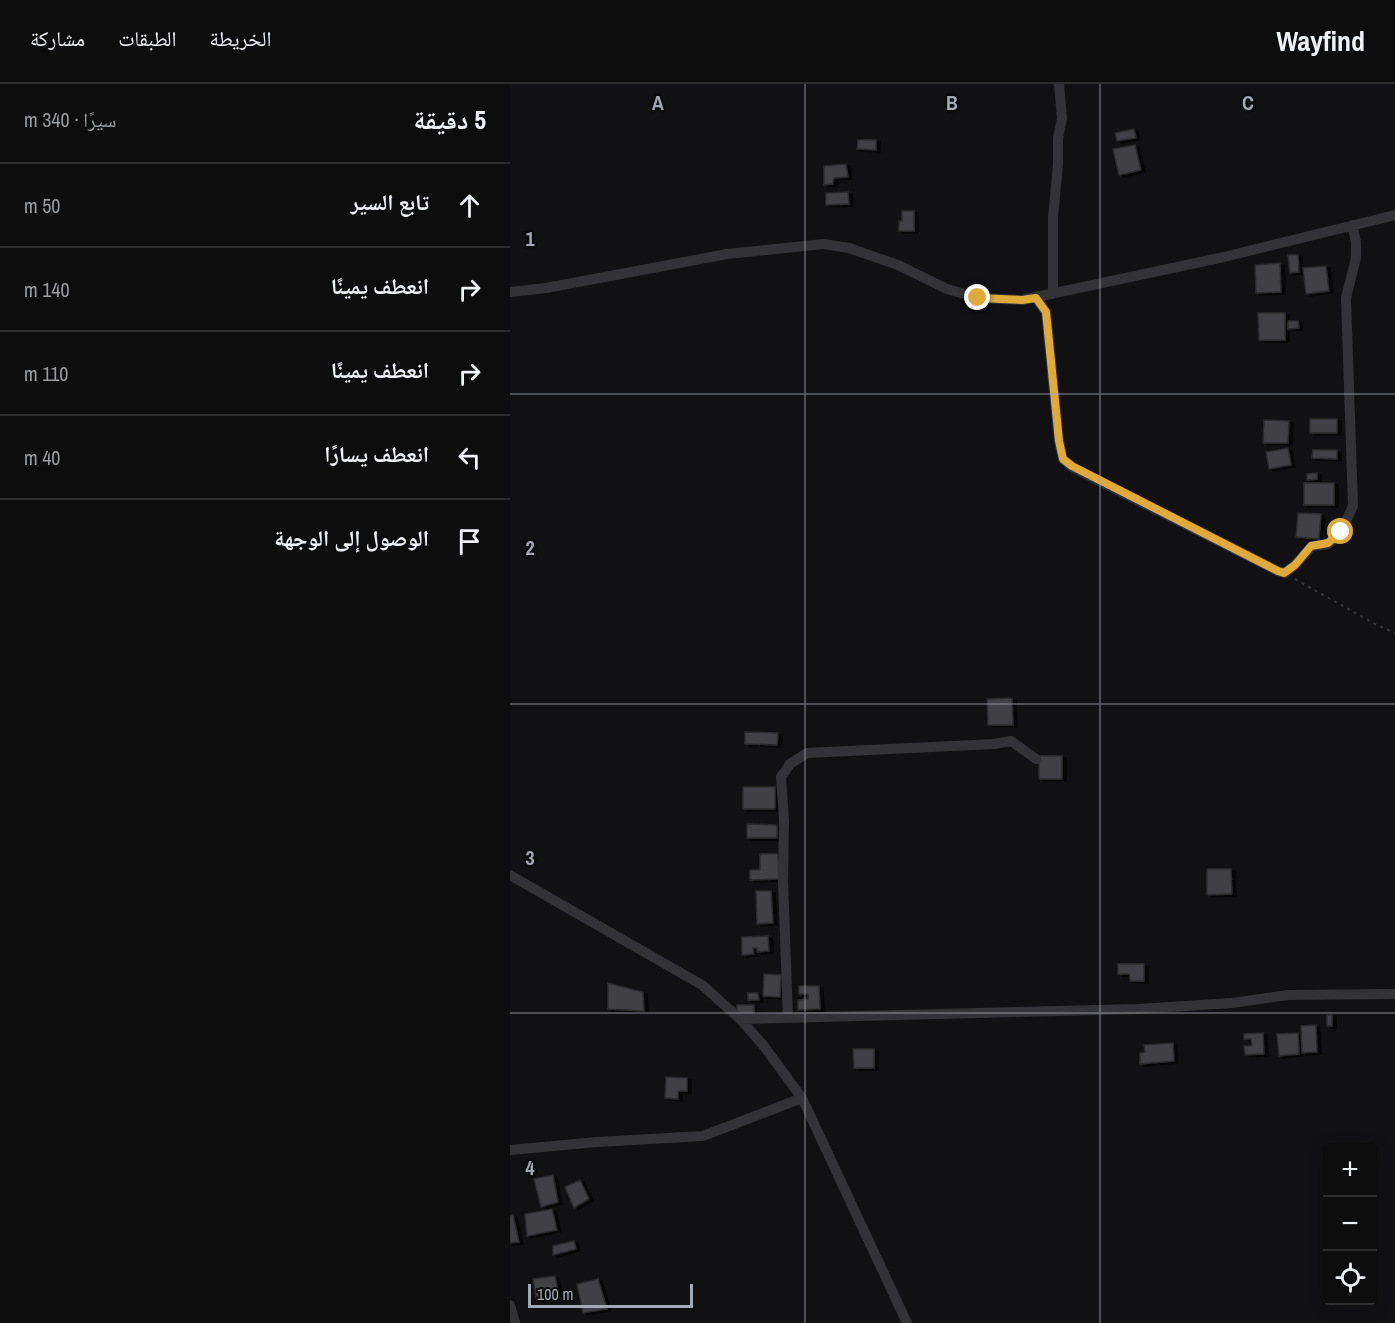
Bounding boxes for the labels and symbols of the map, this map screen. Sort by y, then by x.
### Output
text: A [652,89,664,116]
text: B [946,89,958,116]
text: C [1242,89,1254,116]
text: 1 [525,225,535,252]
route end [964,284,990,310]
route start [1327,518,1353,544]
text: 2 [525,534,535,561]
text: 3 [525,844,535,871]
text: 4 [525,1154,535,1181]
scale bar [528,1281,693,1308]

